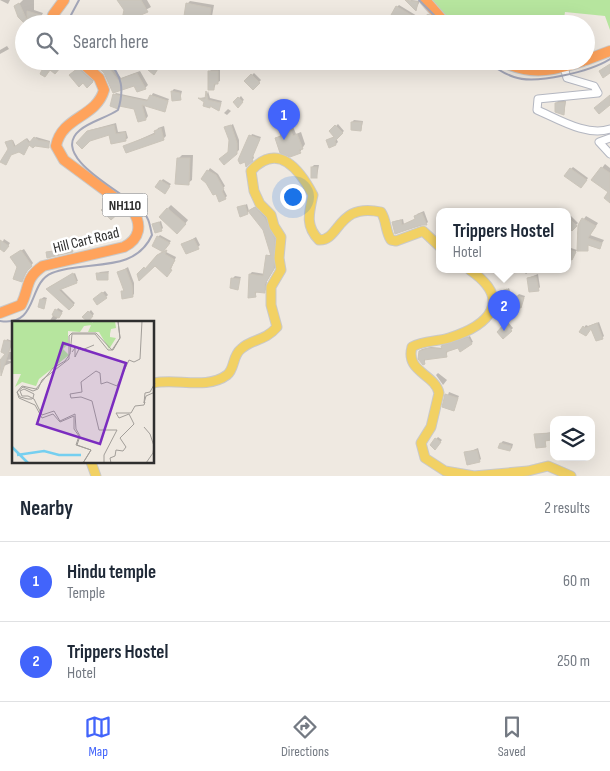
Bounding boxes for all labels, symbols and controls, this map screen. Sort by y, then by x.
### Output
search box [15,15,595,70]
icon: search [33,29,61,57]
text: Search here [73,31,149,54]
pin: 1 [268,99,300,140]
your location [280,184,306,210]
road number: NH110 [102,194,148,216]
popup [436,208,571,273]
text: Trippers Hostel [453,220,554,243]
street label: Hill Cart Road [51,223,121,258]
text: Hotel [453,243,482,262]
pin: 2 [488,290,520,331]
inset map [12,321,155,463]
map controls [550,416,595,461]
button: layers [550,416,595,461]
text: Nearby [20,496,73,521]
text: 2 results [544,499,590,518]
text: Hindu temple [67,561,156,584]
text: 1 [33,572,39,591]
text: 60 m [563,572,590,591]
text: Temple [67,584,105,603]
text: Trippers Hostel [67,641,168,664]
text: 2 [32,652,40,671]
text: 250 m [557,652,590,671]
text: Hotel [67,664,96,683]
tab: Map [84,713,112,760]
tab: Directions [281,713,329,760]
tab: Saved [498,713,526,760]

